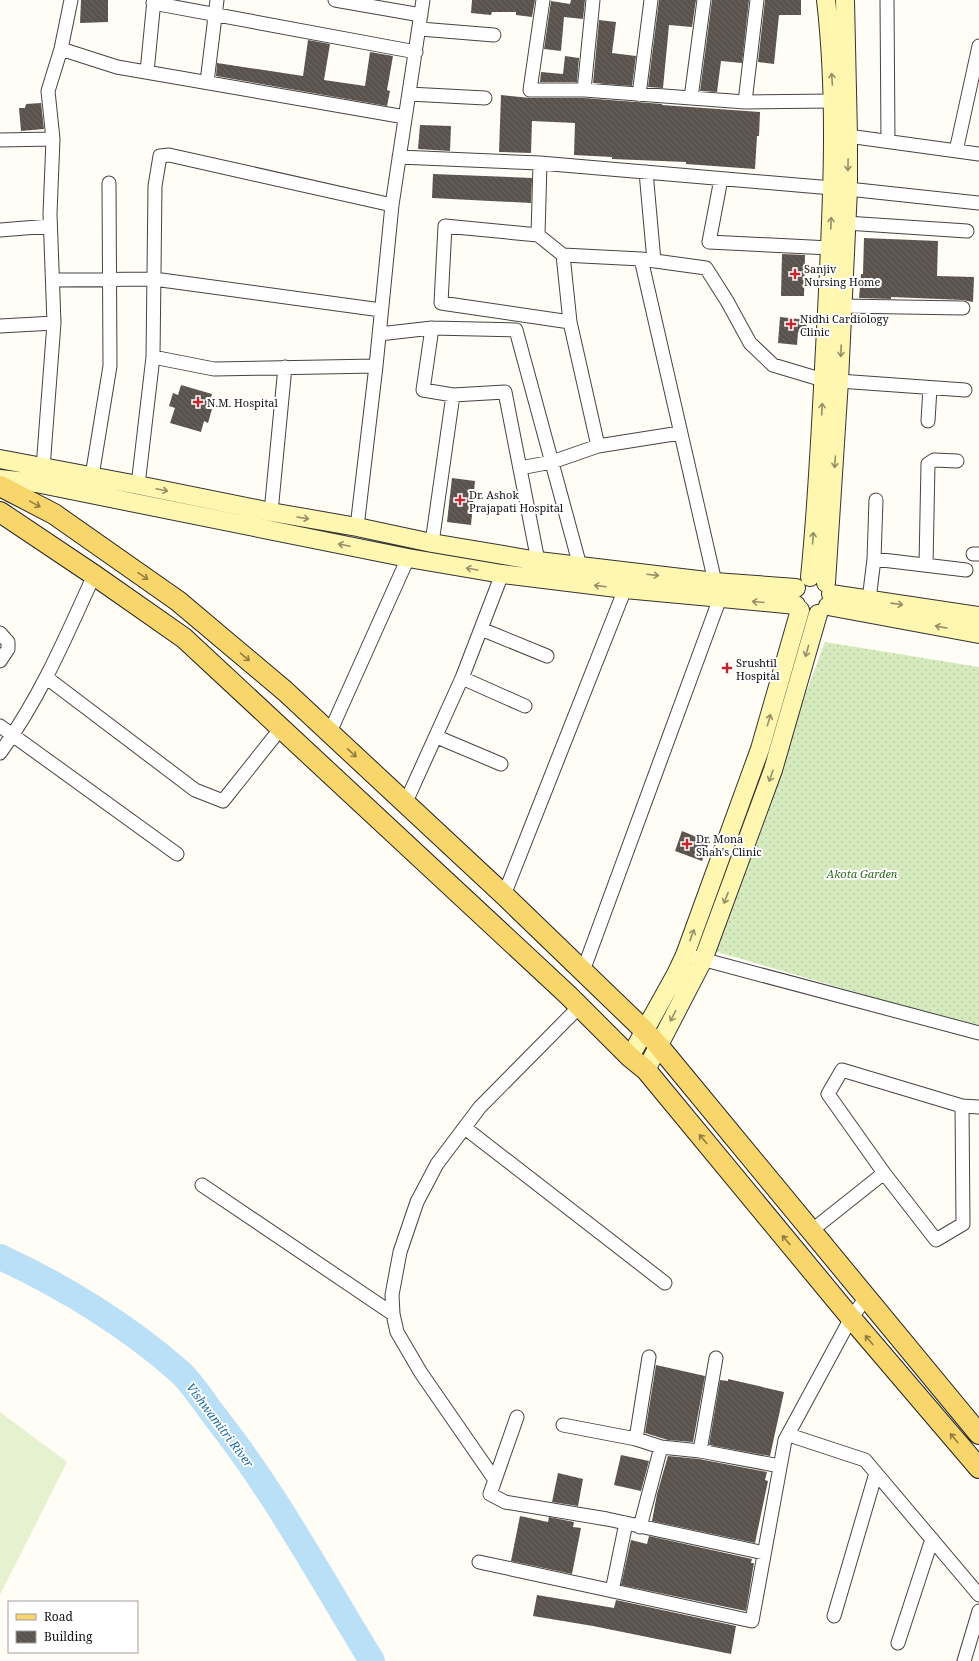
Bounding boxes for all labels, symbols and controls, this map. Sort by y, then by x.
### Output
one-way arrow [829,73,836,86]
one-way arrow [844,158,852,171]
one-way arrow [827,217,835,230]
place label: Sanjiv Nursing Home [804,261,880,289]
marker: Sanjiv Nursing Home [789,268,801,280]
place label: Nidhi Cardiology Clinic [800,311,889,339]
marker: Nidhi Cardiology Clinic [785,318,797,330]
one-way arrow [837,344,844,357]
place label: N.M. Hospital [207,395,278,410]
marker: N.M. Hospital [192,396,204,408]
one-way arrow [818,403,825,416]
one-way arrow [831,455,838,468]
one-way arrow [155,486,168,494]
place label: Dr. Ashok Prajapati Hospital [469,487,564,515]
marker: Dr. Ashok Prajapati Hospital [454,494,466,506]
one-way arrow [29,500,41,508]
one-way arrow [296,514,309,522]
one-way arrow [810,532,817,545]
one-way arrow [338,541,351,549]
one-way arrow [465,565,478,573]
one-way arrow [646,571,659,579]
one-way arrow [137,572,148,580]
one-way arrow [594,582,607,590]
one-way arrow [752,598,765,605]
one-way arrow [890,600,903,608]
one-way arrow [935,622,948,630]
one-way arrow [803,644,810,657]
one-way arrow [239,652,250,661]
place label: Srushtil Hospital [736,655,780,683]
marker: Srushtil Hospital [721,662,733,674]
one-way arrow [765,714,773,727]
one-way arrow [347,748,357,758]
one-way arrow [767,769,774,782]
place label: Dr. Mona Shah's Clinic [696,831,762,859]
marker: Dr. Mona Shah's Clinic [681,838,693,850]
park label: Akota Garden [826,866,898,881]
one-way arrow [721,891,729,903]
one-way arrow [689,929,697,941]
one-way arrow [669,1010,676,1022]
one-way arrow [699,1134,708,1145]
one-way arrow [782,1234,791,1245]
one-way arrow [865,1334,874,1345]
water label: Vishwamitri River [182,1379,258,1471]
one-way arrow [949,1433,958,1444]
legend [8,1601,138,1653]
text: Road [44,1608,74,1625]
text: Building [44,1628,93,1645]

